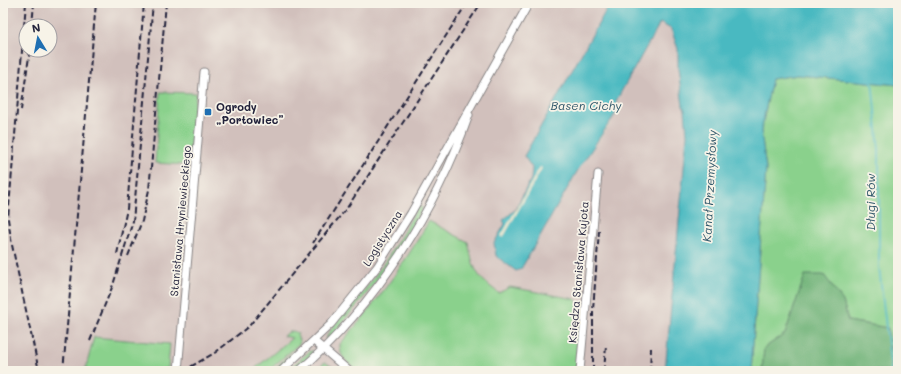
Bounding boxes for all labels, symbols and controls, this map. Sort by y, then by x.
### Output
north arrow [18,18,58,58]
text: N [31,20,42,36]
water label: Basen Cichy [550,97,622,113]
place label: Ogrody „Portowiec” [216,99,284,127]
marker: Ogrody „Portowiec” [203,107,213,117]
water label: Kanał Przemysłowy [698,129,720,242]
street label: Stanisława Hryniewieckiego [166,144,194,297]
water label: Długi Rów [862,173,878,231]
street label: Księdza Stanisława Kujota [564,200,592,343]
street label: Logistyczna [359,207,405,269]

